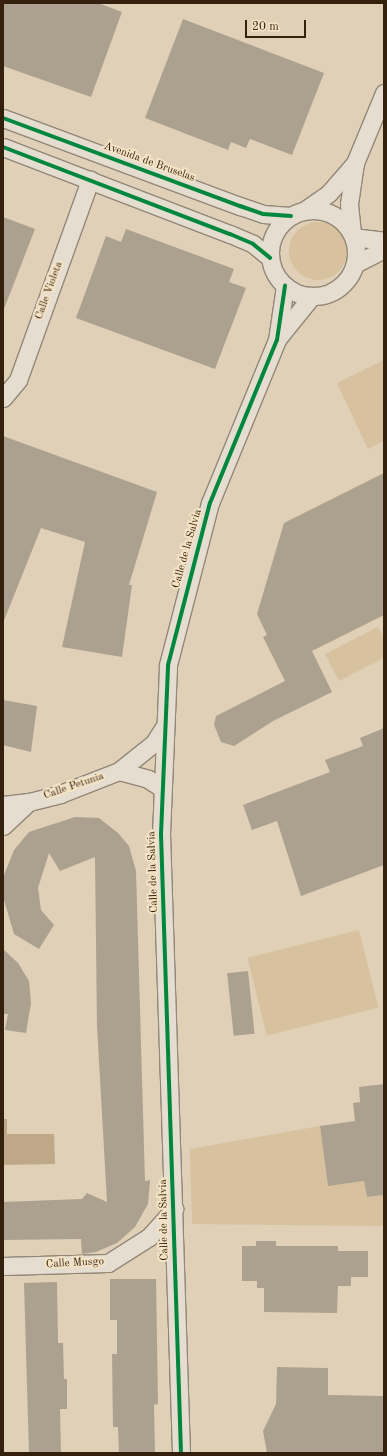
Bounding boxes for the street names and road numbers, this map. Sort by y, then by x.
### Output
street label: Avenida de Bruselas [102,140,196,186]
street label: Calle Violeta [33,260,67,322]
street label: Calle de la Salvia [170,508,206,590]
street label: Calle Petunia [42,771,106,803]
street label: Calle de la Salvia [146,831,162,913]
street label: Calle de la Salvia [158,1179,172,1261]
street label: Calle Musgo [46,1256,104,1272]

